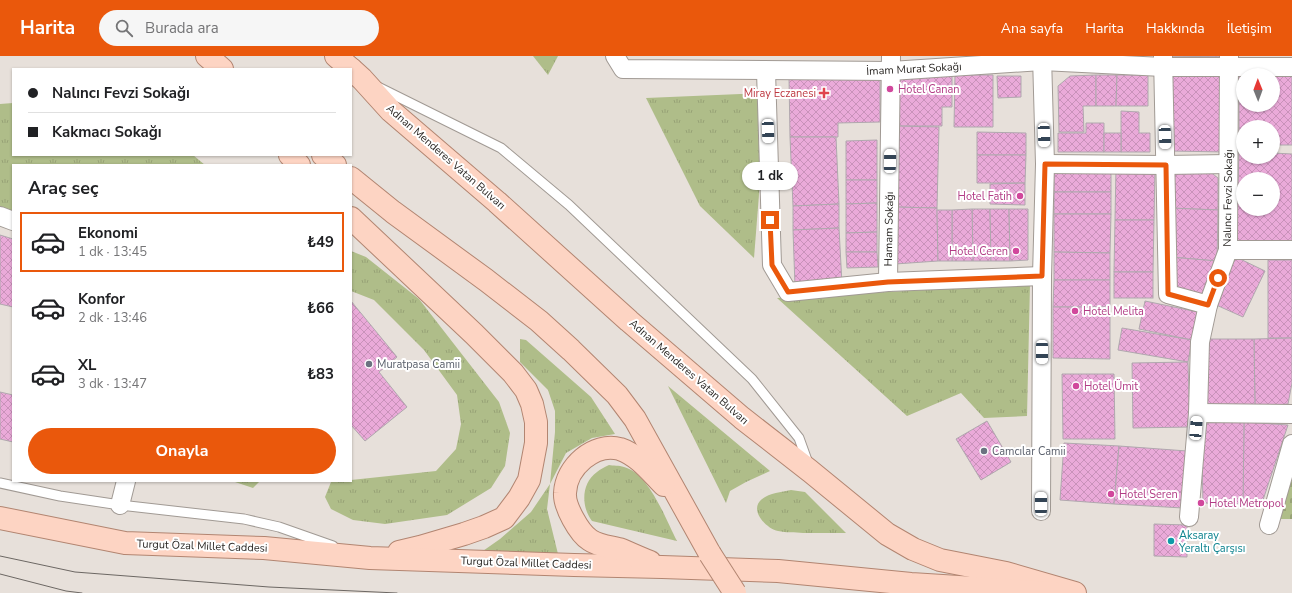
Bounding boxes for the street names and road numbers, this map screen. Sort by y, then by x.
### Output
street label: İmam Murat Sokağı [866,59,962,79]
street label: Adnan Menderes Vatan Bulvarı [383,101,509,213]
street label: Nalıncı Fevzi Sokağı [1220,149,1236,247]
street label: Hamam Sokağı [881,191,897,267]
street label: Adnan Menderes Vatan Bulvarı [626,316,752,428]
street label: Turgut Özal Millet Caddesi [136,536,268,556]
street label: Turgut Özal Millet Caddesi [460,553,592,573]

